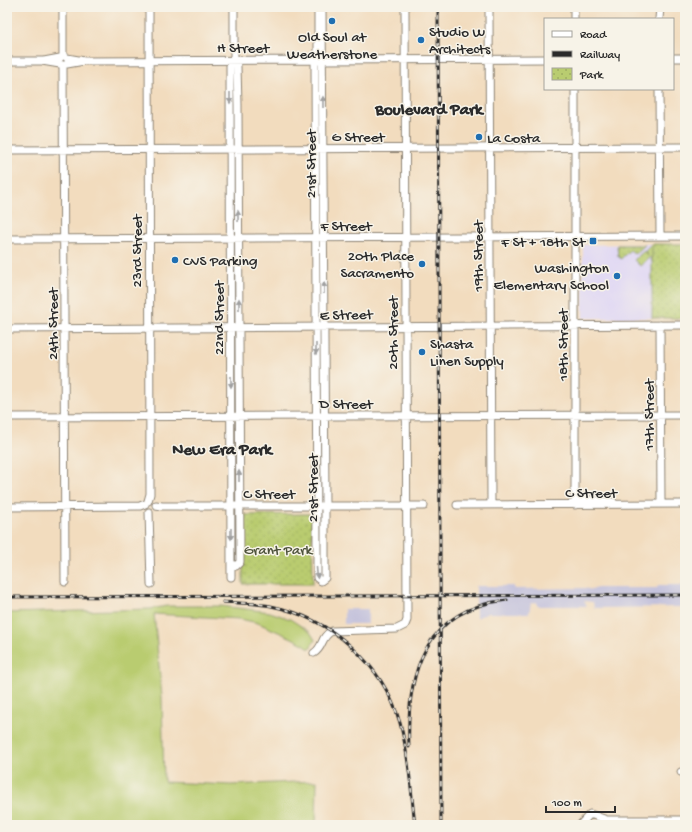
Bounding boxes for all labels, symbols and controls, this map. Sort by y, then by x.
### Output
marker: Old Soul at Weatherstone [327,16,337,26]
legend [544,18,674,90]
place label: Studio W Architects [429,24,491,59]
place label: Old Soul at Weatherstone [287,29,377,64]
text: Road [580,29,607,43]
marker: Studio W Architects [416,35,426,45]
street label: H Street [217,40,271,58]
text: Railway [580,49,620,63]
text: Park [579,69,605,83]
one-way arrow [227,92,233,105]
one-way arrow [320,95,326,108]
district label: Boulevard Park [374,101,485,121]
street label: 21st Street [303,128,321,198]
street label: G Street [331,129,386,147]
place label: La Costa [487,130,541,148]
marker: La Costa [474,132,484,142]
one-way arrow [235,209,241,222]
street label: 23rd Street [129,213,147,287]
street label: F Street [319,218,373,236]
street label: 19th Street [470,218,488,293]
place label: F St + 18th St [500,234,587,252]
marker: F St + 18th St [588,236,598,246]
place label: 20th Place Sacramento [341,248,414,283]
place label: CVS Parking [183,253,258,271]
marker: CVS Parking [170,255,180,265]
marker: 20th Place Sacramento [417,259,427,269]
place label: Washington Elementary School [493,260,609,295]
marker: Washington Elementary School [612,271,622,281]
street label: 22nd Street [211,279,229,355]
one-way arrow [321,281,327,294]
street label: 24th Street [45,286,63,360]
street label: 20th Street [385,294,403,370]
one-way arrow [236,297,242,310]
street label: E Street [319,307,375,325]
street label: 18th Street [555,307,573,382]
place label: Shasta Linen Supply [430,336,504,371]
one-way arrow [313,343,319,356]
marker: Shasta Linen Supply [417,347,427,357]
one-way arrow [228,376,234,389]
street label: 17th Street [641,377,659,452]
street label: D Street [318,396,375,414]
district label: New Era Park [172,441,274,461]
street label: 21st Street [305,452,323,522]
one-way arrow [236,469,242,482]
street label: C Street [565,485,619,503]
street label: C Street [243,486,297,504]
one-way arrow [228,528,234,541]
park label: Grant Park [244,542,314,560]
one-way arrow [314,567,321,579]
scale bar [546,788,615,814]
text: 100 m [551,797,582,811]

